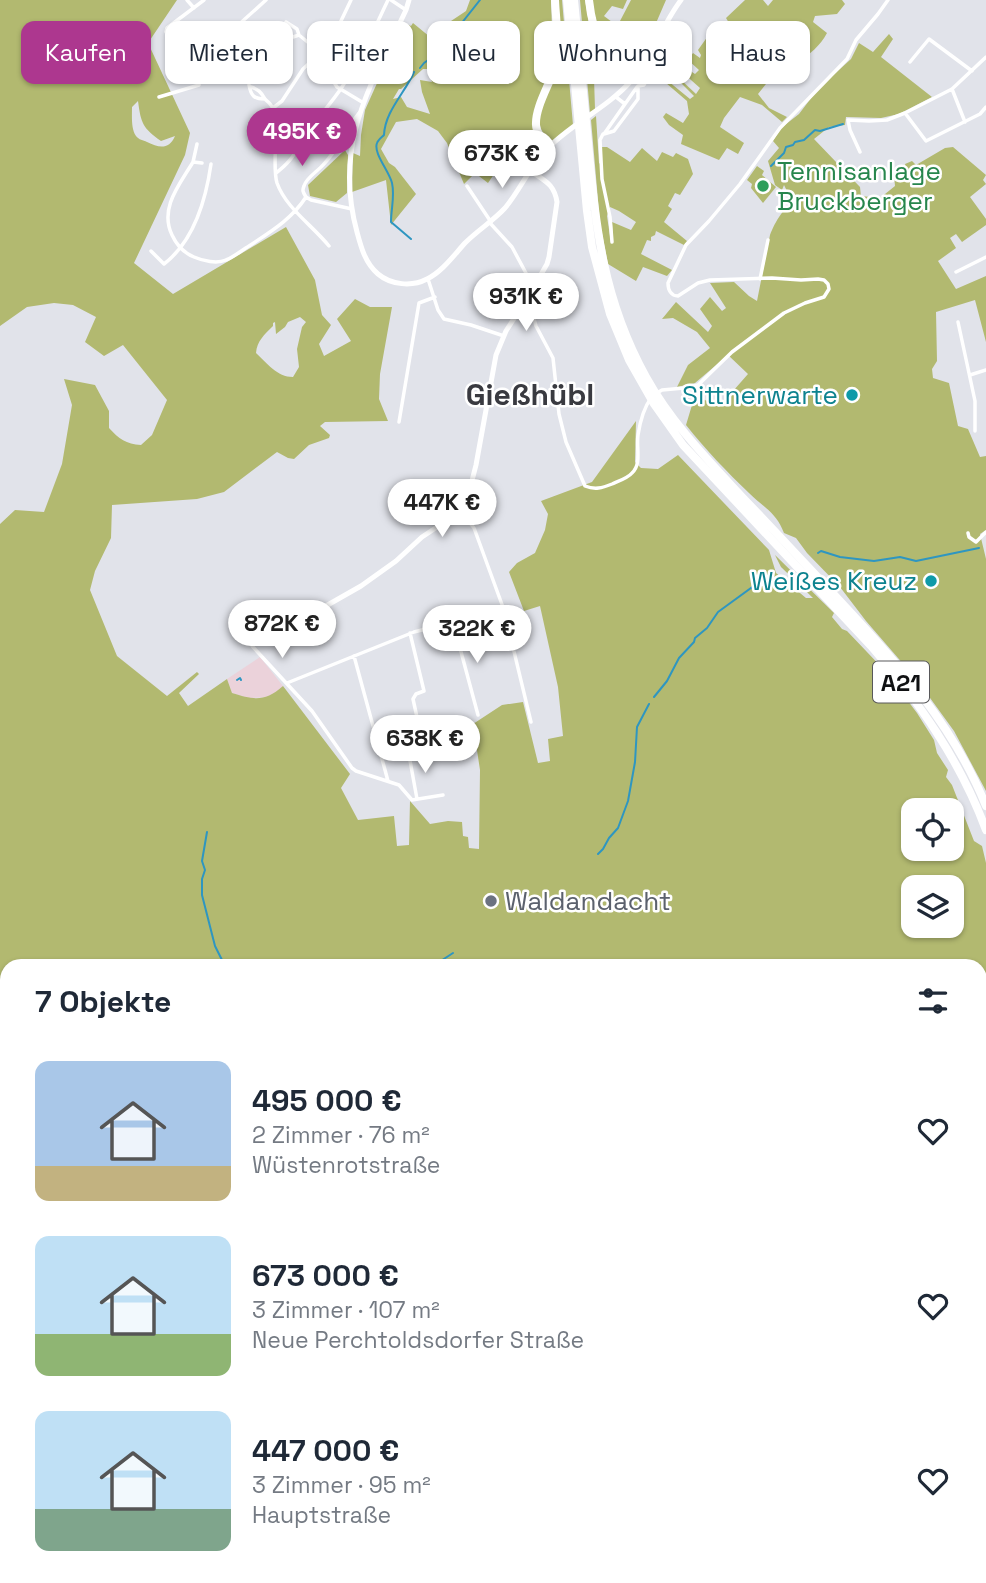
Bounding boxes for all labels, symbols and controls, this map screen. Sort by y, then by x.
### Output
chip: Kaufen [21,21,151,84]
chip: Mieten [165,21,293,84]
chip: Filter [307,21,413,84]
chip: Neu [427,21,520,84]
chip: Wohnung [534,21,692,84]
chip: Haus [706,21,810,84]
pin: 495K € [245,108,359,168]
text: 495K € [263,116,341,146]
pin: 673K € [445,130,559,190]
text: 673K € [464,138,540,168]
place label: Tennisanlage Bruckberger [777,154,941,218]
marker: Tennisanlage Bruckberger [755,178,771,194]
pin: 931K € [469,274,583,333]
text: 931K € [489,281,563,311]
district label: Gießhübl [466,375,594,414]
place label: Sittnerwarte [682,378,838,412]
marker: Sittnerwarte [844,387,860,403]
pin: 447K € [385,480,499,539]
text: 447K € [404,487,480,517]
place label: Weißes Kreuz [751,564,917,598]
marker: Weißes Kreuz [923,573,939,589]
pin: 872K € [225,600,339,660]
pin: 322K € [420,606,534,665]
text: 872K € [244,608,320,638]
text: 322K € [438,613,516,643]
road number: A21 [873,662,929,702]
pin: 638K € [368,716,482,775]
text: 638K € [386,723,464,753]
map controls [901,798,964,938]
button: locate [901,798,964,861]
button: layers [901,875,964,938]
place label: Waldandacht [505,884,671,918]
marker: Waldandacht [483,893,499,909]
text: 7 Objekte [35,982,171,1021]
icon: filters [914,982,952,1020]
text: 495 000 € [252,1081,402,1120]
icon: home [91,1089,175,1173]
icon: heart [914,1112,952,1150]
text: 2 Zimmer · 76 m² [252,1120,430,1150]
text: Wüstenrotstraße [252,1150,440,1180]
text: 673 000 € [252,1256,399,1295]
icon: home [91,1264,175,1348]
icon: heart [914,1287,952,1325]
text: 3 Zimmer · 107 m² [252,1295,440,1325]
text: Neue Perchtoldsdorfer Straße [252,1325,584,1355]
text: 447 000 € [252,1431,399,1470]
icon: home [91,1439,175,1523]
icon: heart [914,1462,952,1500]
text: 3 Zimmer · 95 m² [252,1470,431,1500]
text: Hauptstraße [252,1500,391,1530]

